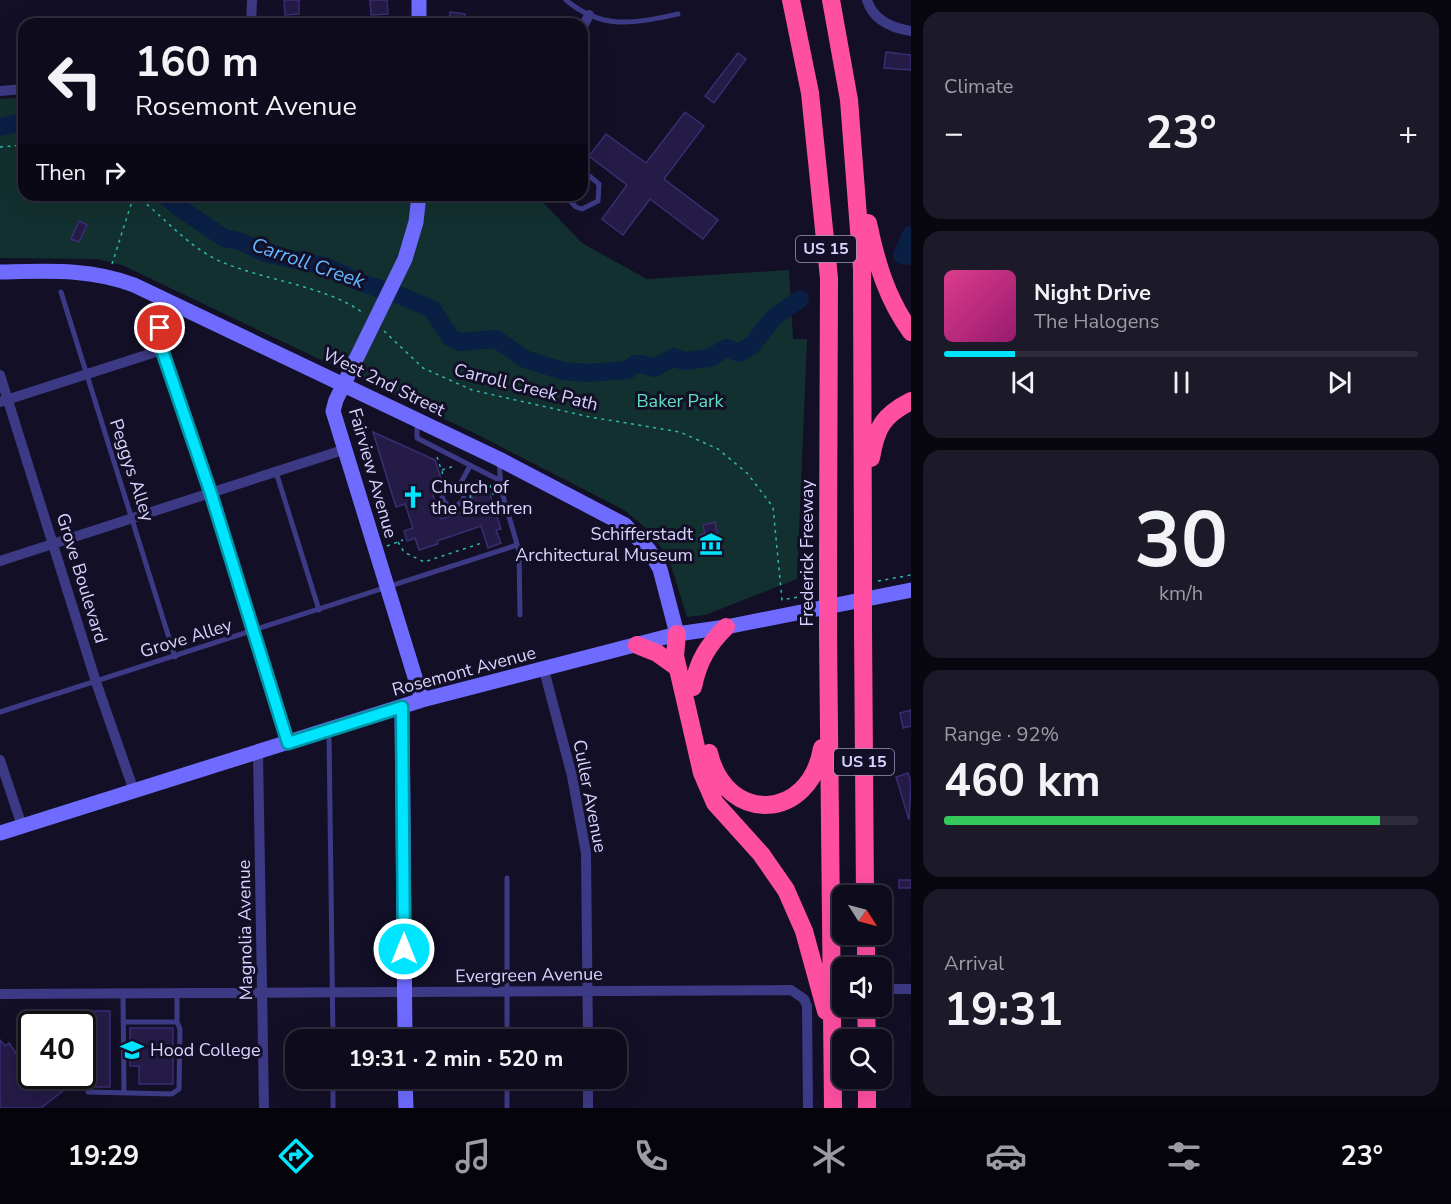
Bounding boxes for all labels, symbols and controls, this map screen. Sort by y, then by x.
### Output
text: 160 m [135,34,259,91]
icon: left [36,42,114,120]
text: Climate [944,73,1013,100]
text: Rosemont Avenue [135,88,357,125]
text: 23° [1145,103,1217,164]
text: − [944,111,964,156]
text: + [1398,111,1418,156]
icon: right [98,156,131,189]
text: Then [36,158,86,188]
water label: Carroll Creek [248,231,369,295]
road number: US 15 [796,236,856,262]
text: Night Drive [1034,278,1151,308]
pin [134,302,185,353]
text: The Halogens [1034,308,1159,335]
icon: arrive [143,311,176,344]
street label: West 2nd Street [319,342,450,422]
street label: Carroll Creek Path [451,357,601,417]
icon: previous [1007,366,1040,399]
icon: pause [1165,366,1198,399]
icon: next [1323,366,1356,399]
park label: Baker Park [636,389,725,413]
street label: Fairview Avenue [343,405,403,541]
street label: Peggys Alley [104,416,160,525]
place label: Church of the Brethren [431,475,532,520]
street label: Frederick Freeway [795,479,819,626]
church icon: Church of the Brethren [400,484,426,510]
text: 30 [1134,487,1228,594]
street label: Grove Boulevard [51,510,113,646]
place label: Schifferstadt Architectural Museum [515,522,694,567]
museum icon: Schifferstadt Architectural Museum [698,531,724,557]
text: km/h [1159,580,1203,607]
street label: Grove Alley [137,612,236,663]
street label: Rosemont Avenue [389,640,539,702]
text: Range · 92% [944,721,1059,748]
street label: Culler Avenue [567,738,613,854]
road number: US 15 [834,749,894,775]
text: 460 km [944,751,1101,812]
street label: Magnolia Avenue [232,859,258,1001]
north arrow [832,885,892,945]
map controls [832,885,892,1089]
position arrow [372,917,436,981]
text: Arrival [944,950,1004,977]
button: sound [832,957,892,1017]
street label: Evergreen Avenue [455,962,603,988]
text: 19:31 [944,980,1063,1041]
speed limit sign: 40 [18,1011,96,1089]
button: search [832,1029,892,1089]
school or university icon: Hood College [119,1037,145,1063]
place label: Hood College [150,1038,261,1062]
text: 19:31 · 2 min · 520 m [349,1044,563,1074]
icon: directions [275,1135,317,1177]
icon: music [452,1135,494,1177]
icon: phone [630,1135,672,1177]
icon: climate [808,1135,850,1177]
icon: car [985,1135,1027,1177]
icon: filters [1163,1135,1205,1177]
text: 19:29 [68,1138,139,1175]
text: 23° [1340,1138,1383,1175]

